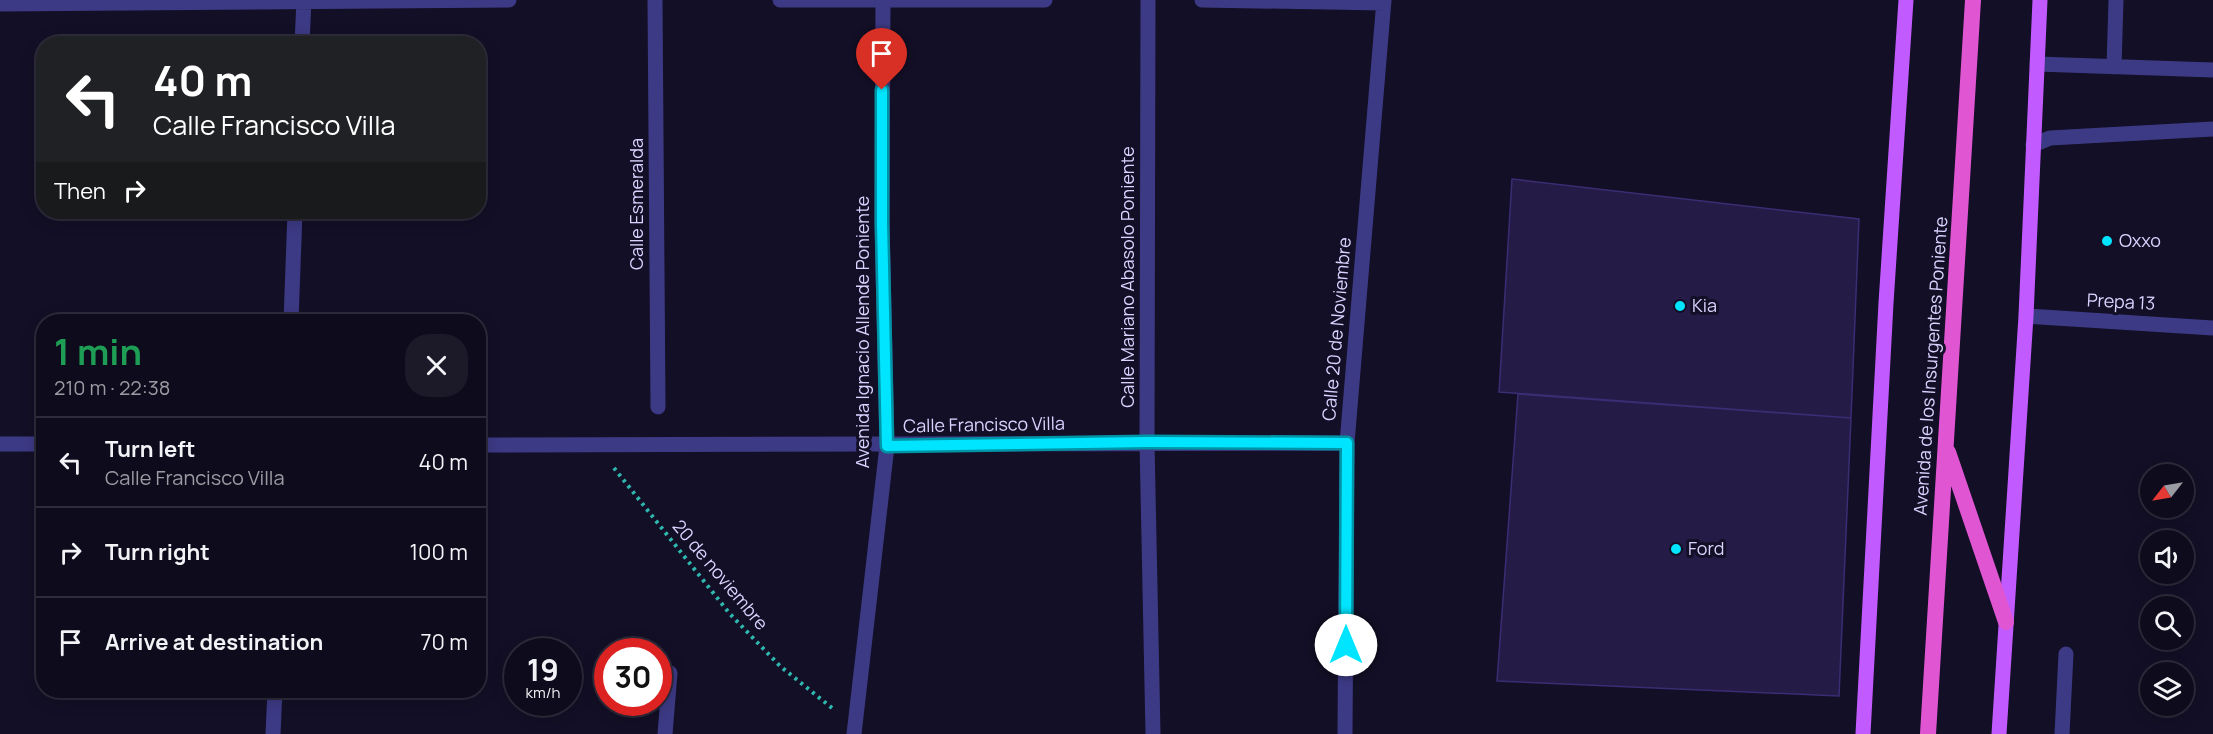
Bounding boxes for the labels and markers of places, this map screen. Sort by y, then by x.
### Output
pin [856,28,907,90]
place label: Oxxo [2119,228,2161,252]
marker: Oxxo [2100,234,2114,248]
place label: Kia [1692,293,1717,317]
marker: Kia [1673,299,1687,313]
place label: Ford [1688,536,1724,560]
marker: Ford [1669,542,1683,556]

